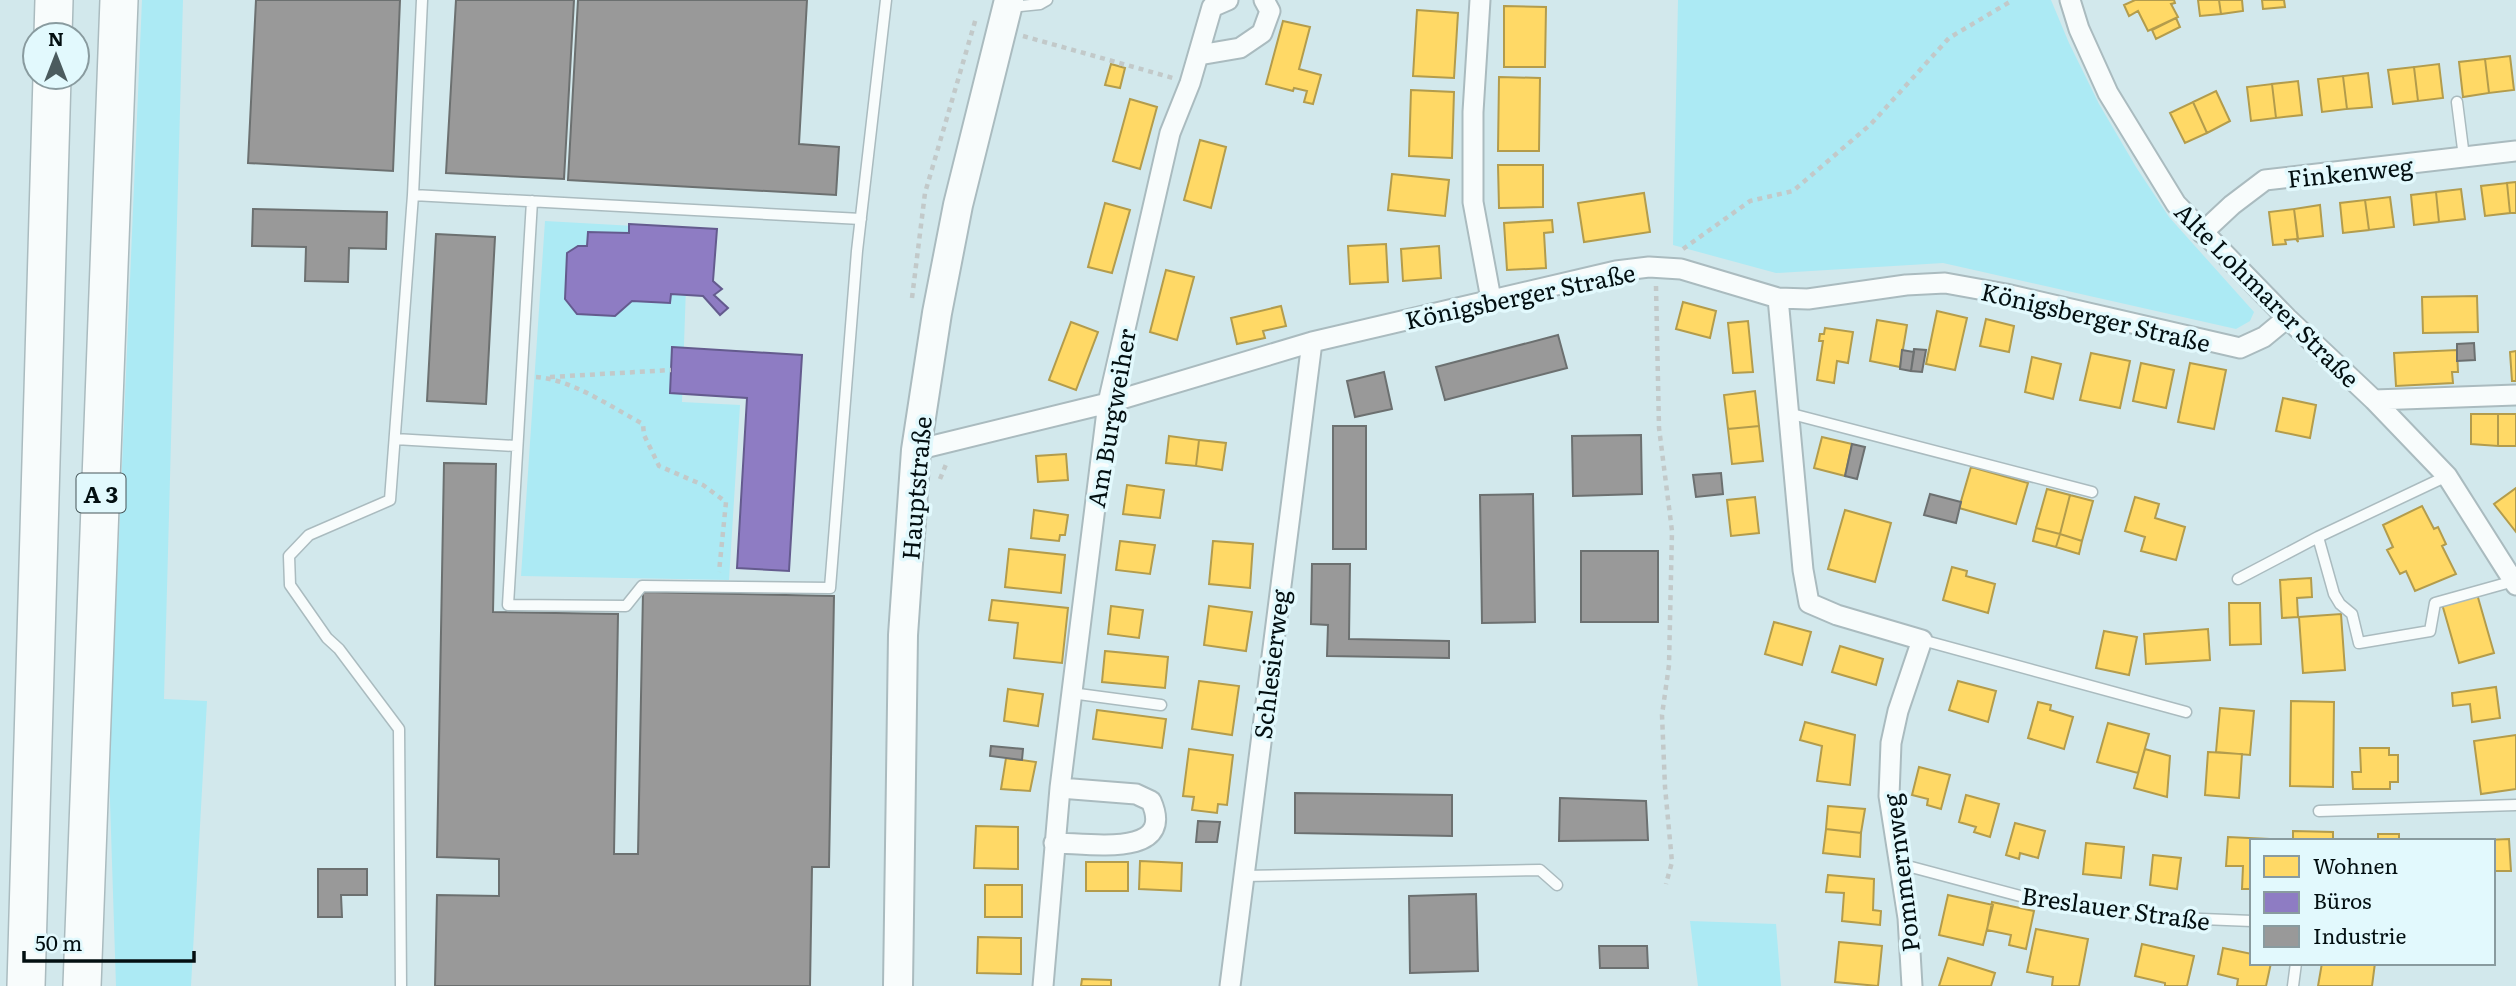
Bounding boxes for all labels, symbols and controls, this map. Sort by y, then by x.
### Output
north arrow [21,21,91,91]
text: N [48,24,64,52]
street label: Finkenweg [2285,147,2415,195]
street label: Alte Lohmarer Straße [2168,194,2368,394]
street label: Königsberger Straße [1402,254,1638,336]
street label: Königsberger Straße [1978,273,2214,359]
street label: Am Burgweiher [1077,325,1143,510]
street label: Hauptstraße [891,415,939,561]
road number: A 3 [76,474,126,512]
street label: Schlesierweg [1243,587,1297,741]
street label: Pommernweg [1873,791,1927,954]
legend [2250,839,2495,965]
text: Wohnen [2313,849,2398,880]
street label: Breslauer Straße [2019,876,2213,938]
text: Büros [2313,884,2371,915]
text: Industrie [2313,919,2406,950]
scale bar [24,920,194,964]
text: 50 m [35,926,82,957]

